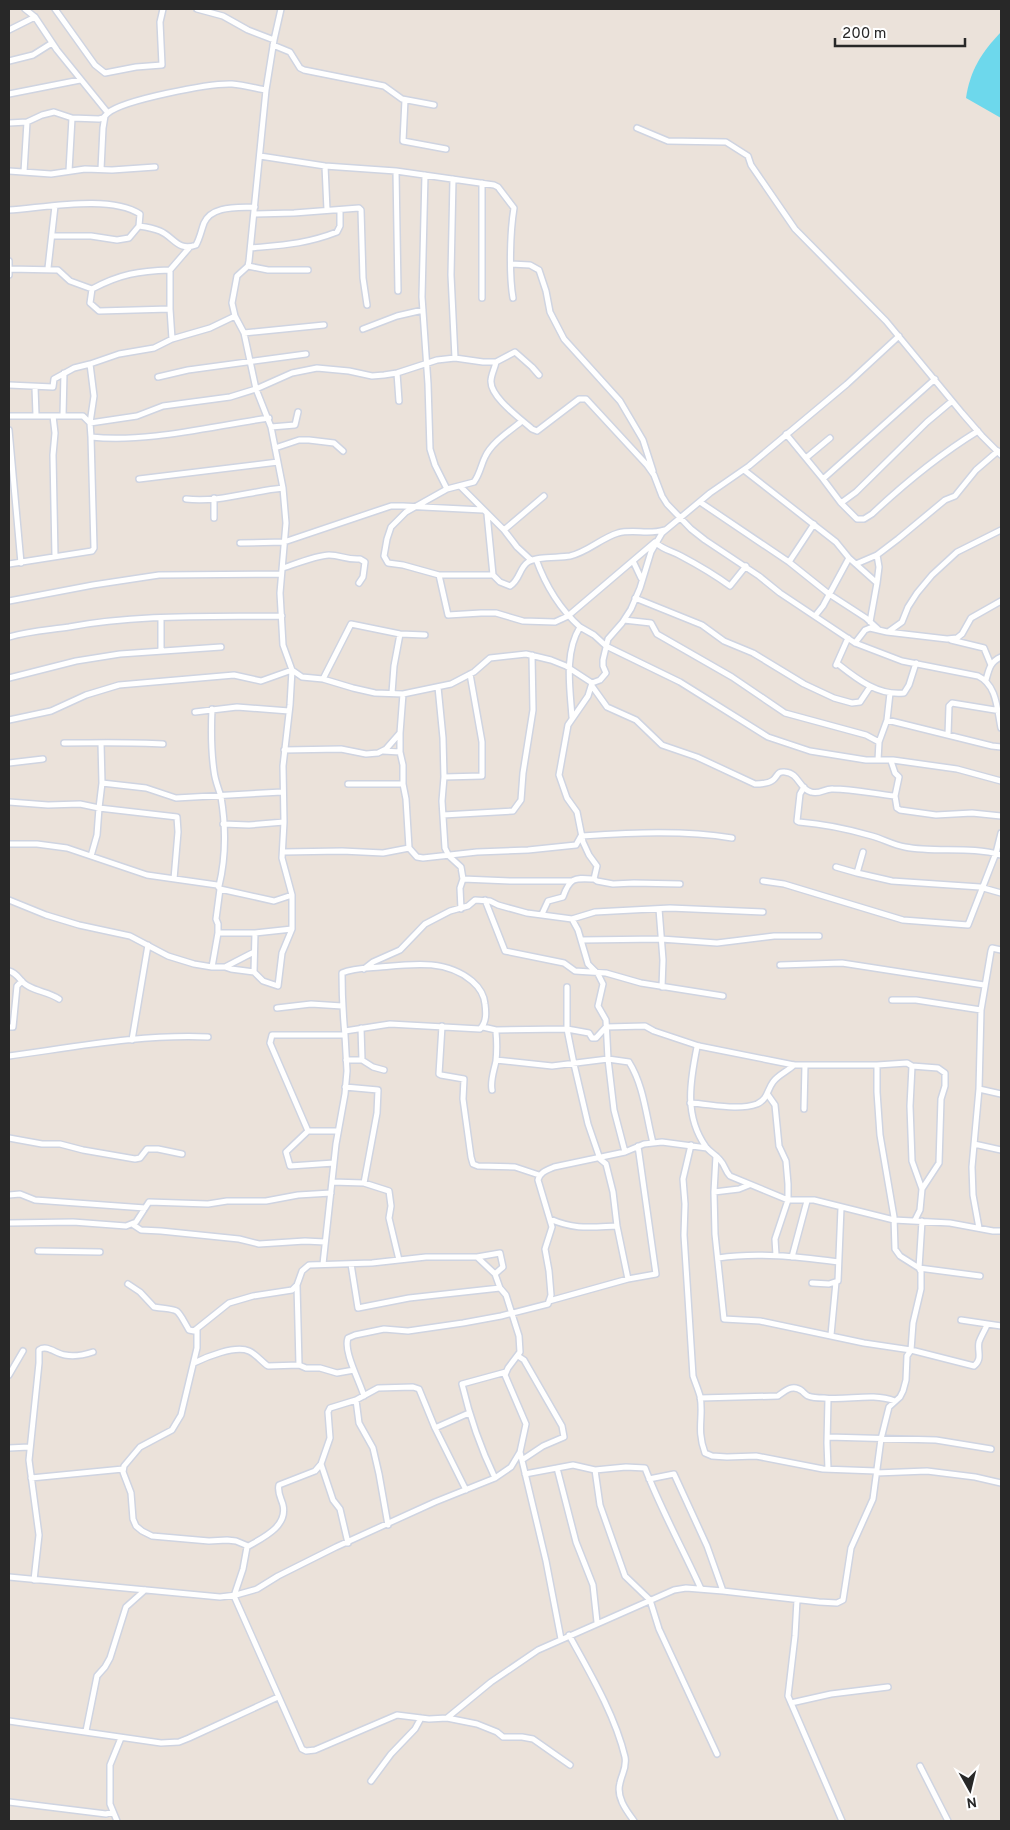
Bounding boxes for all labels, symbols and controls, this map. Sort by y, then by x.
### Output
scale bar [835,15,965,47]
text: 200 m [842,25,887,44]
north arrow [945,1765,995,1815]
text: N [965,1792,978,1811]

